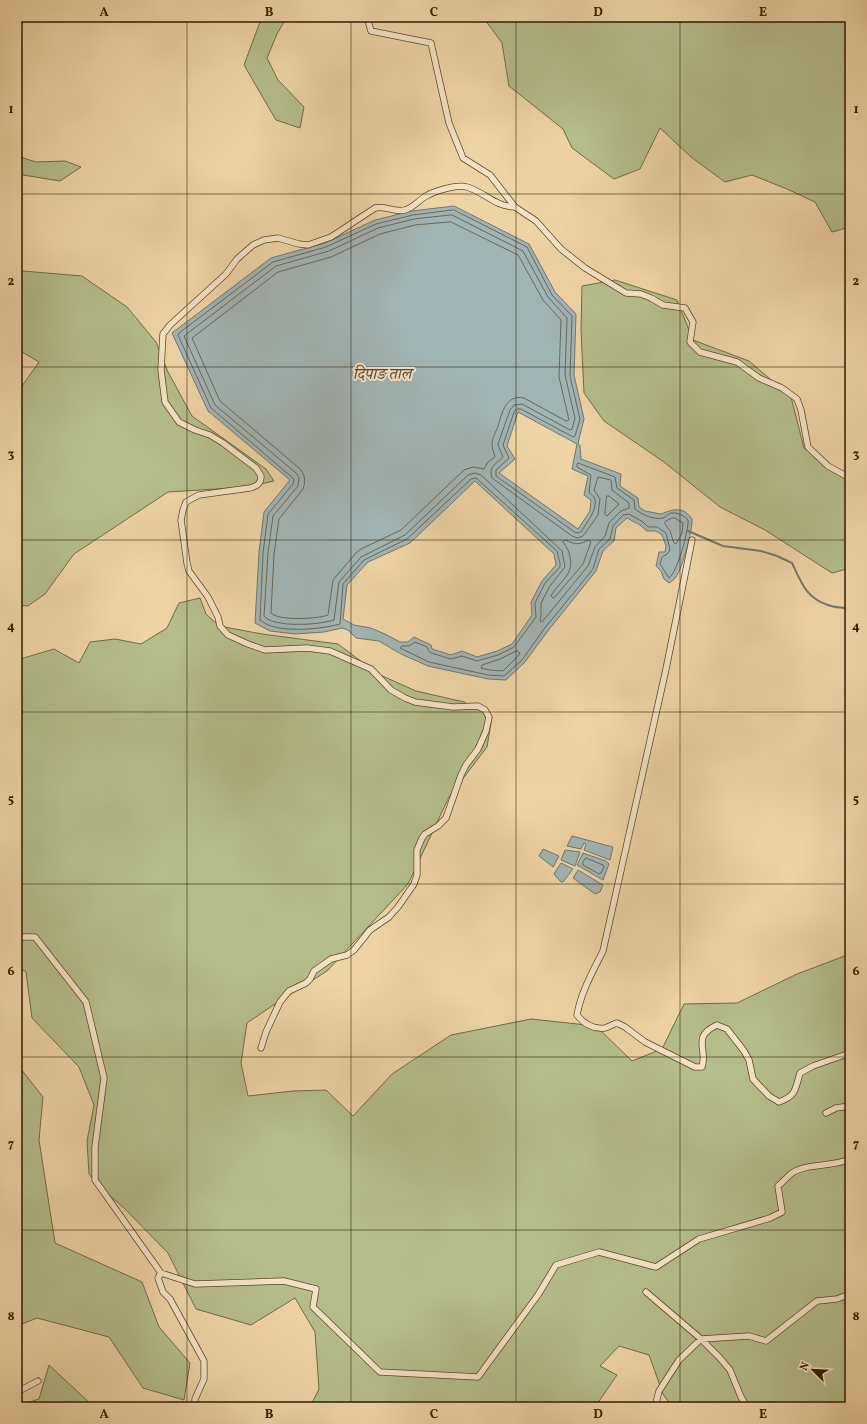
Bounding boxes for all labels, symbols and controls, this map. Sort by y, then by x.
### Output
text: A [99,4,109,22]
text: B [265,4,274,22]
text: C [430,4,438,22]
text: D [593,4,603,22]
text: E [759,4,767,22]
text: 1 [8,101,14,119]
text: 1 [853,101,859,119]
text: 2 [8,273,15,291]
text: 2 [853,273,860,291]
water label: दिपाङ ताल [353,364,415,386]
text: 3 [8,446,15,464]
text: 3 [853,446,860,464]
text: 4 [7,618,15,636]
text: 4 [852,618,860,636]
text: 5 [8,791,14,809]
text: 5 [853,791,859,809]
text: 6 [7,963,15,981]
text: 6 [852,963,860,981]
text: 7 [8,1136,14,1154]
text: 7 [853,1136,859,1154]
text: 8 [7,1308,15,1326]
text: 8 [852,1308,860,1326]
north arrow [793,1350,833,1390]
text: N [797,1360,814,1373]
text: A [99,1406,109,1424]
text: B [265,1406,274,1424]
text: C [430,1406,438,1424]
text: D [593,1406,603,1424]
text: E [759,1406,767,1424]

